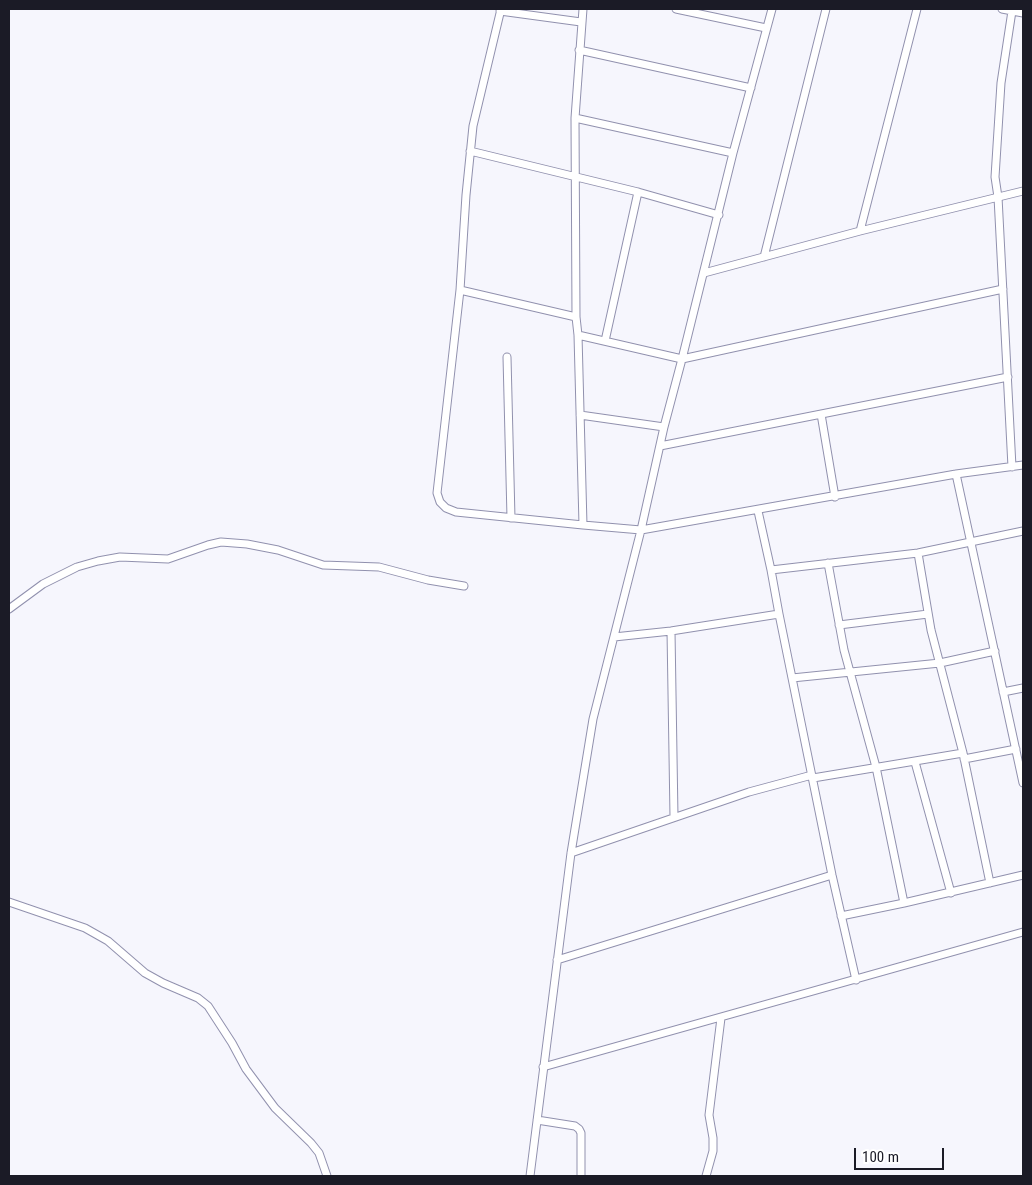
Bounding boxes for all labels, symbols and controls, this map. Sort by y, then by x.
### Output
scale bar [857,1138,947,1170]
text: 100 m [862,1148,899,1166]

